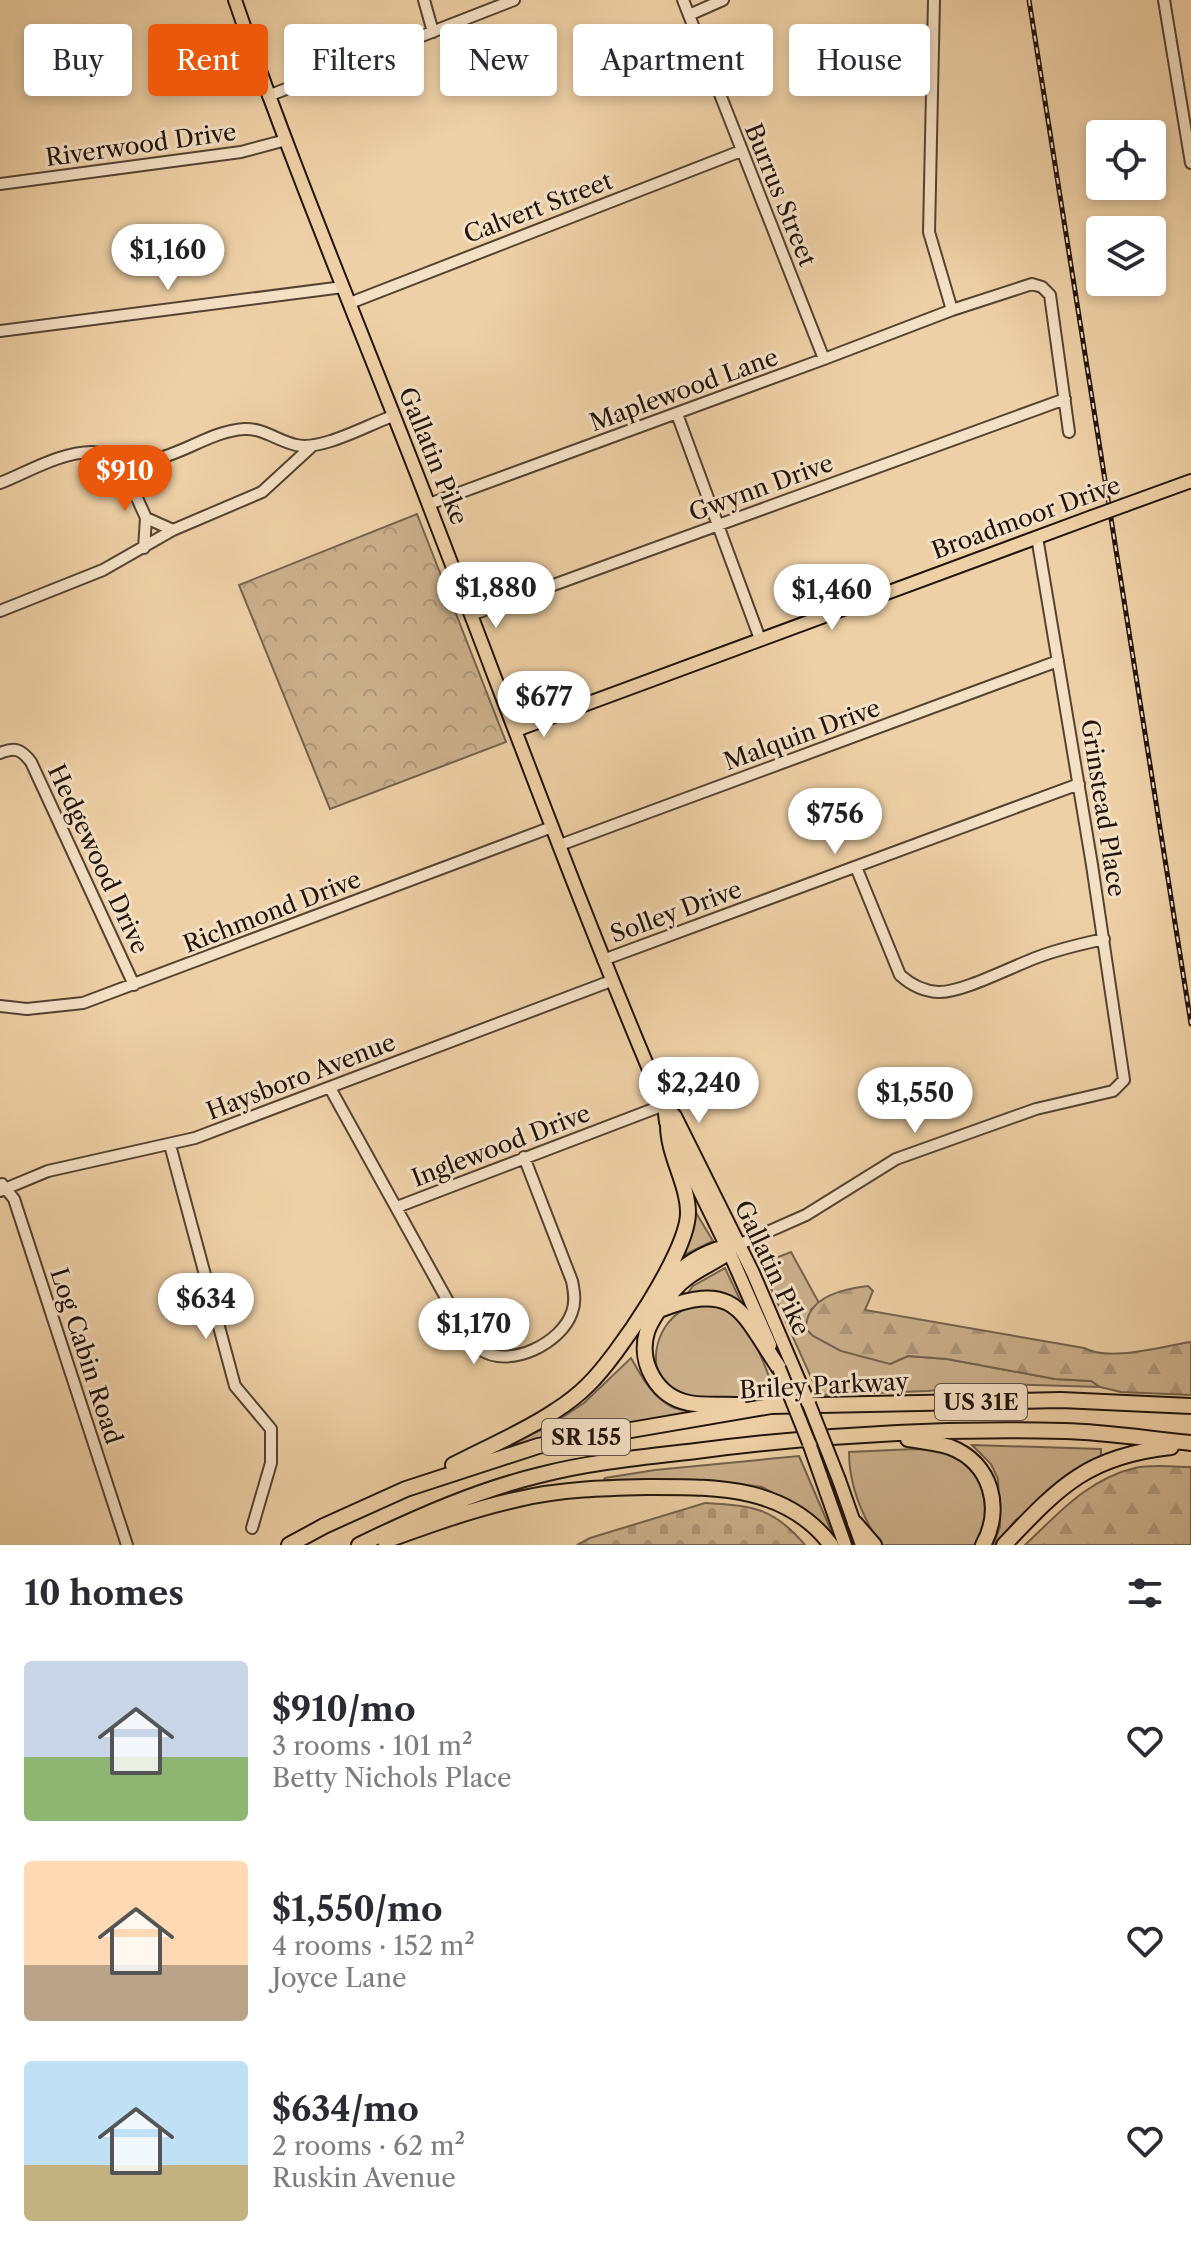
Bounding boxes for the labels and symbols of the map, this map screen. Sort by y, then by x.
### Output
street label: Riverwood Drive [44,117,238,172]
street label: Burrus Street [739,119,822,271]
street label: Calvert Street [459,166,617,249]
pin: $1,160 [103,224,233,292]
street label: Maplewood Lane [586,342,782,437]
street label: Gallatin Pike [393,383,474,529]
pin: $910 [78,445,172,513]
street label: Gwynn Drive [685,448,837,527]
street label: Broadmoor Drive [928,470,1124,565]
pin: $1,880 [431,562,561,630]
pin: $1,460 [767,564,897,632]
pin: $677 [497,671,591,739]
street label: Malquin Drive [720,693,884,776]
street label: Grinstead Place [1075,717,1132,899]
street label: Hedgewood Drive [42,759,155,958]
pin: $756 [788,788,882,856]
street label: Richmond Drive [179,864,365,959]
street label: Solley Drive [606,874,745,949]
street label: Haysboro Avenue [202,1027,399,1126]
pin: $2,240 [634,1057,764,1125]
pin: $1,550 [850,1067,980,1135]
street label: Inglewood Drive [407,1098,594,1193]
street label: Gallatin Pike [729,1196,816,1340]
street label: Log Cabin Road [44,1264,129,1448]
pin: $634 [159,1273,253,1341]
pin: $1,170 [409,1298,539,1366]
street label: Briley Parkway [739,1367,910,1404]
road number: US 31E [935,1384,1027,1420]
road number: SR 155 [542,1419,630,1455]

